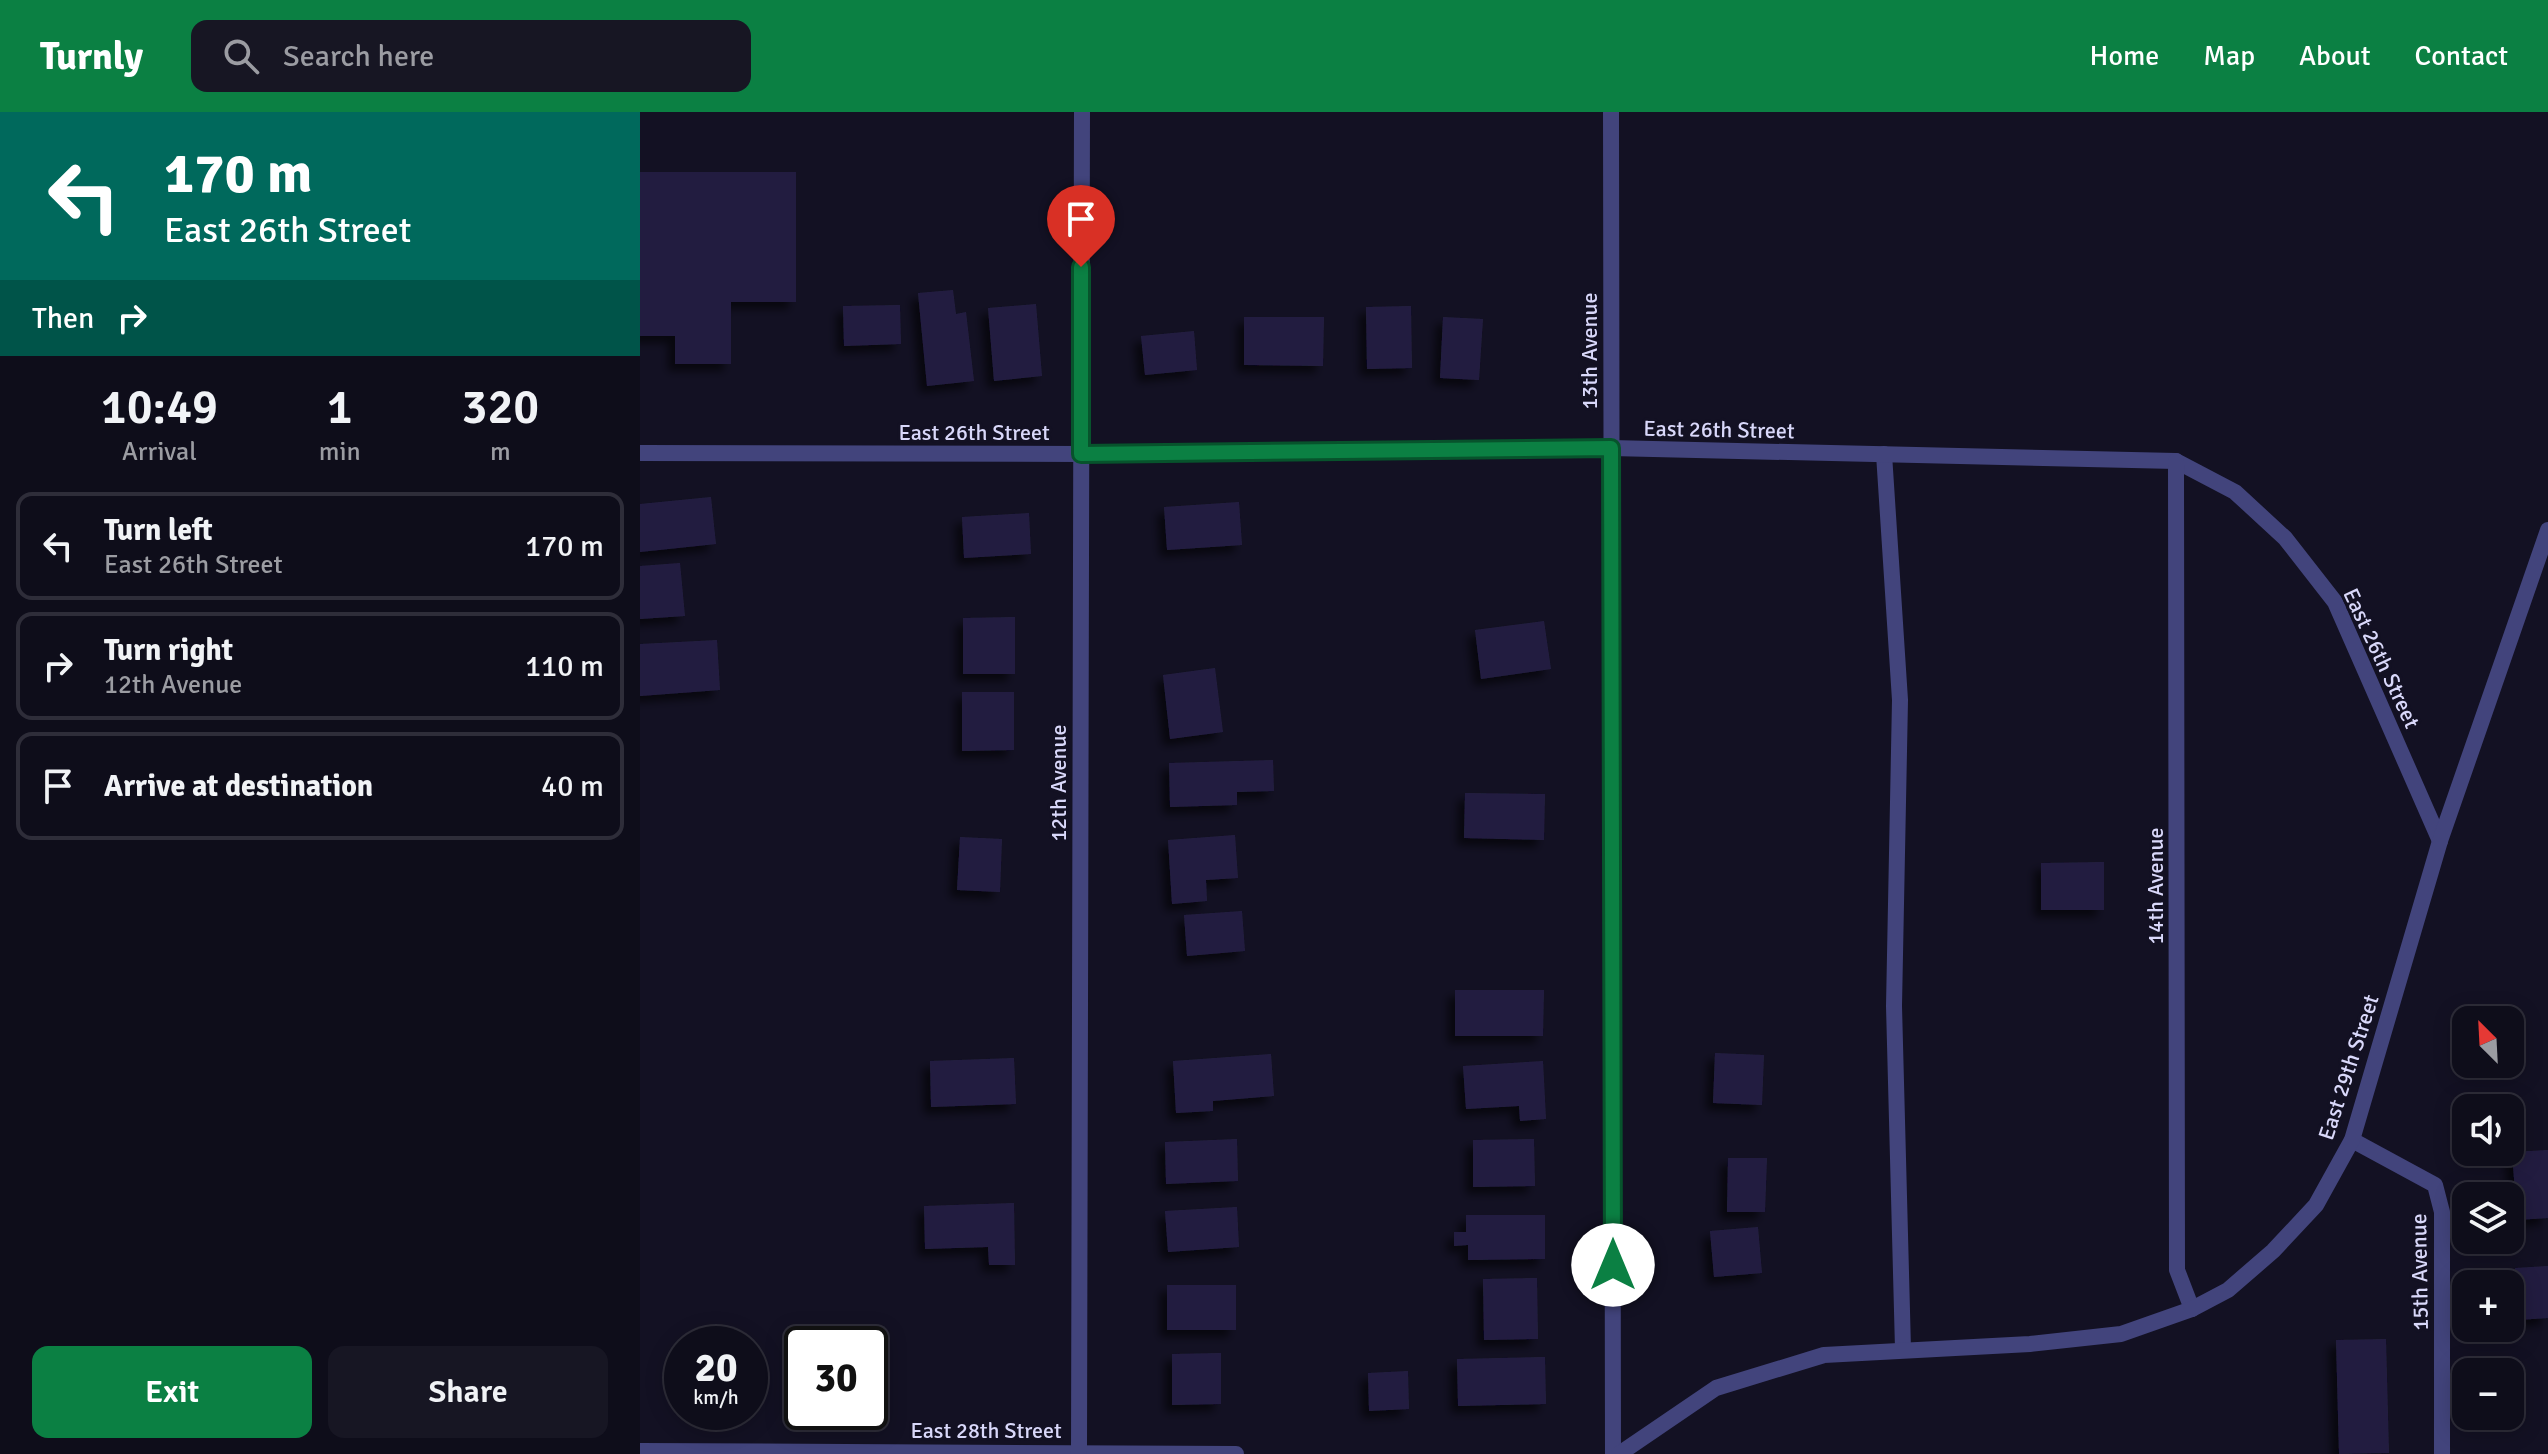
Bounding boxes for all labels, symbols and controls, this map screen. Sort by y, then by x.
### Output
search box [191,20,751,92]
text: Turnly [40,33,143,80]
icon: search [219,34,263,78]
text: Search here [283,38,434,75]
text: Home [2090,39,2159,73]
text: Map [2203,39,2255,73]
text: About [2299,39,2371,73]
text: Contact [2415,39,2508,73]
text: 170 m [164,139,312,208]
icon: left [32,144,136,248]
pin [1047,185,1115,267]
icon: arrive [1059,197,1103,241]
text: East 26th Street [164,208,411,253]
street label: 13th Avenue [1576,292,1603,410]
icon: right [110,296,154,340]
text: Then [32,300,94,337]
text: 10:49 [101,378,218,437]
text: 1 [327,378,353,437]
text: 320 [461,378,539,437]
street label: East 26th Street [1643,415,1795,444]
street label: East 26th Street [898,419,1050,446]
text: Arrival [122,436,197,468]
text: min [319,436,361,468]
text: m [490,436,511,468]
text: Turn left [104,512,213,549]
icon: left [36,524,80,568]
text: 170 m [525,528,604,565]
text: East 26th Street [104,549,283,581]
street label: East 26th Street [2337,584,2426,733]
text: Turn right [104,632,233,669]
icon: right [36,644,80,688]
text: 110 m [525,648,604,685]
text: 12th Avenue [104,669,242,701]
street label: 12th Avenue [1045,724,1072,842]
icon: arrive [36,764,80,808]
text: Arrive at destination [104,768,373,805]
text: 40 m [541,768,604,805]
street label: 14th Avenue [2142,827,2169,945]
street label: East 29th Street [2312,991,2385,1143]
north arrow [2452,1006,2524,1078]
map controls [2452,1006,2524,1430]
button: sound [2452,1094,2524,1166]
button: layers [2452,1182,2524,1254]
street label: 15th Avenue [2405,1213,2434,1331]
position arrow [1571,1223,1655,1307]
button: + [2452,1270,2524,1342]
speed limit sign: 30 [784,1326,888,1430]
text: 20 [694,1343,738,1393]
button: Exit [32,1346,312,1438]
button: Share [328,1346,608,1438]
button: − [2452,1358,2524,1430]
text: km/h [693,1385,739,1410]
street label: East 28th Street [910,1417,1062,1444]

